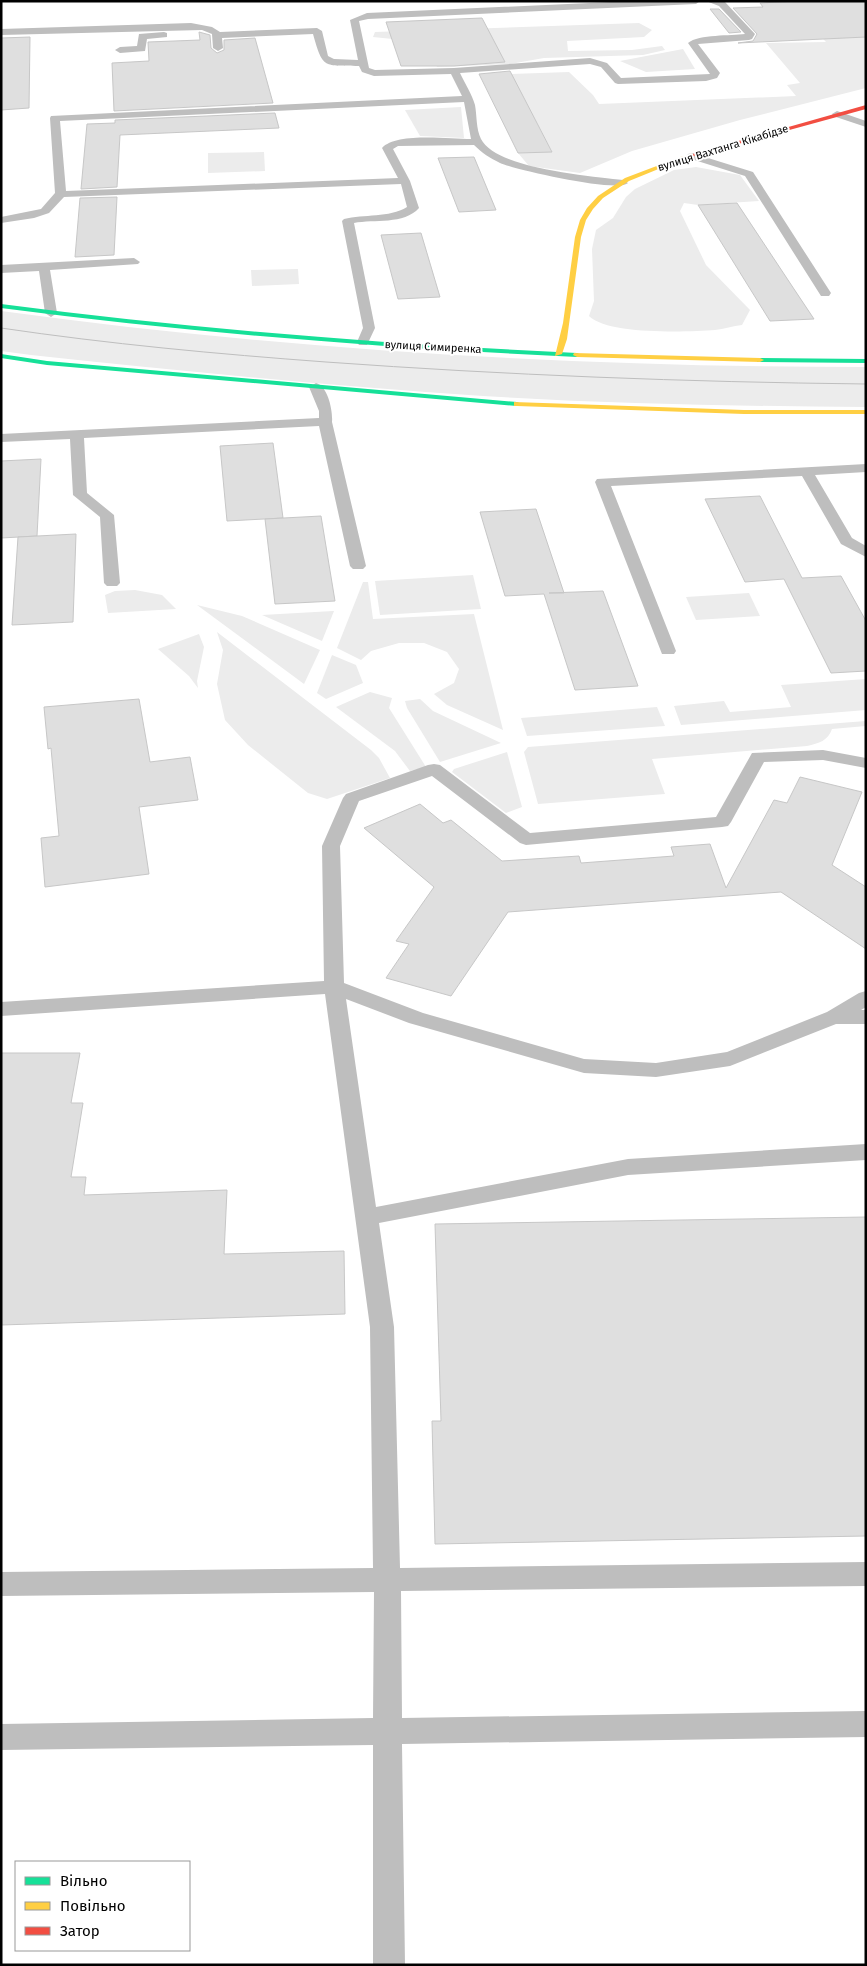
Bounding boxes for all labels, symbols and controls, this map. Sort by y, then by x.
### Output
street label: вулиця Вахтанга Кікабідзе [656,122,790,174]
street label: вулиця Симиренка [384,338,482,356]
legend [15,1861,190,1951]
text: Вільно [60,1872,107,1890]
text: Повільно [60,1897,126,1915]
text: Затор [60,1922,100,1940]

